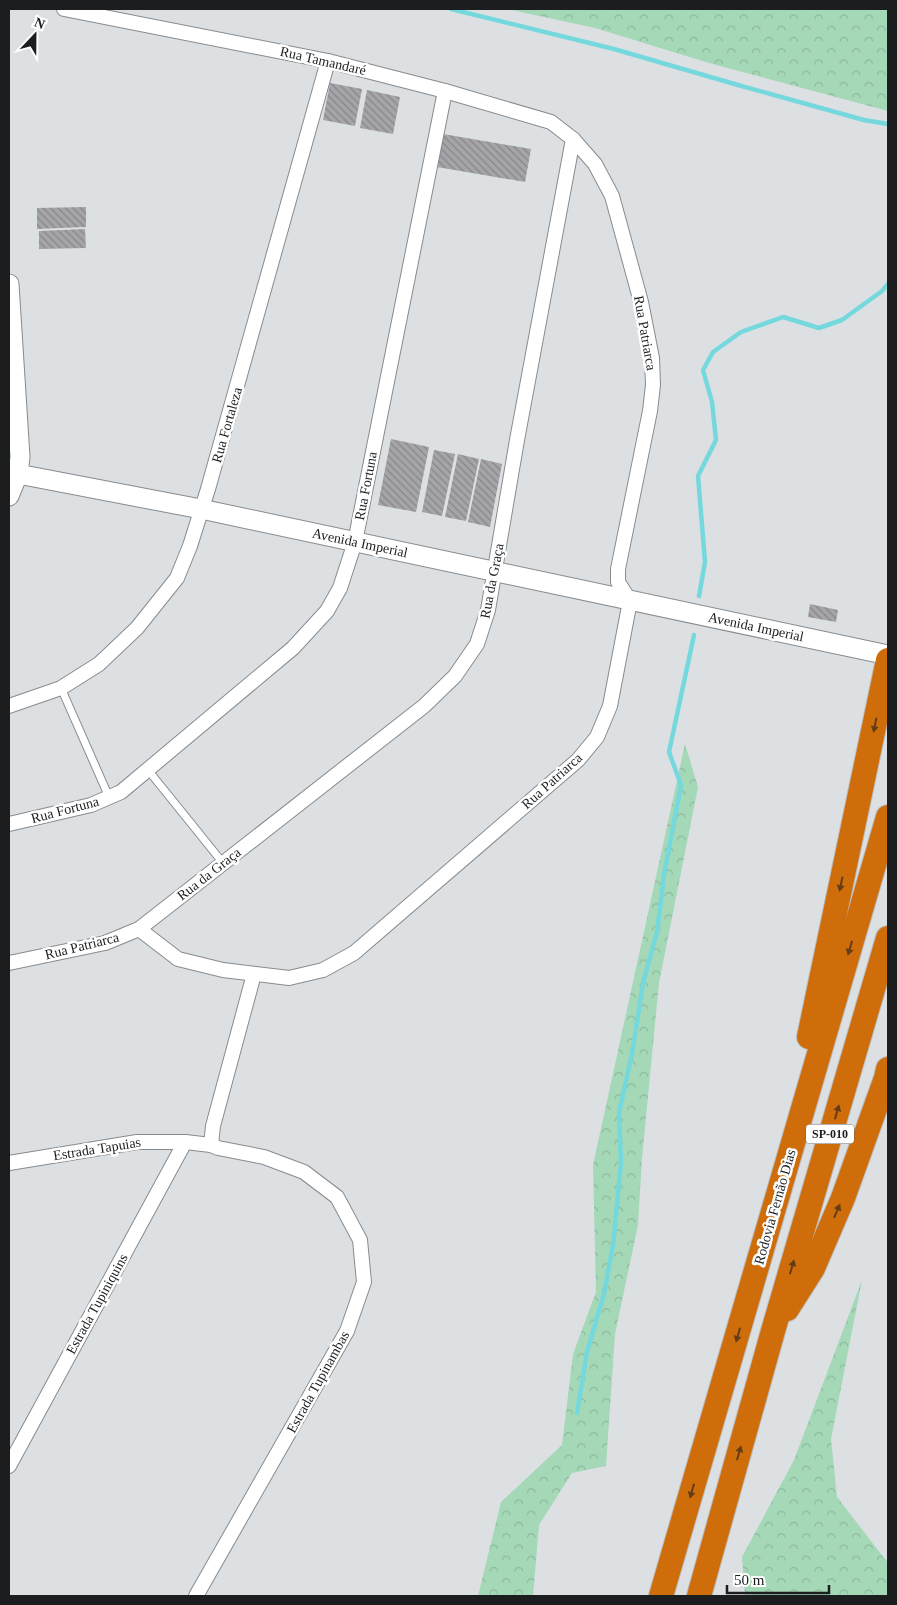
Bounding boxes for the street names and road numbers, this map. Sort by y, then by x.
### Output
street label: Rua Tamandaré [279,44,367,78]
street label: Rua Patriarca [631,294,659,372]
street label: Rua Fortaleza [209,385,245,465]
street label: Rua Fortuna [352,450,380,522]
street label: Avenida Imperial [311,526,409,560]
street label: Rua da Graça [477,541,507,620]
street label: Avenida Imperial [707,610,805,644]
street label: Rua Patriarca [519,750,586,812]
street label: Rua Fortuna [29,794,101,826]
street label: Rua da Graça [174,844,244,903]
street label: Rua Patriarca [43,929,121,962]
road number: SP-010 [806,1124,854,1144]
street label: Estrada Tapuias [52,1135,142,1163]
street label: Rodovia Fernão Dias [751,1148,799,1266]
street label: Estrada Tupiniquins [63,1251,131,1357]
street label: Estrada Tupinambas [284,1329,352,1435]

